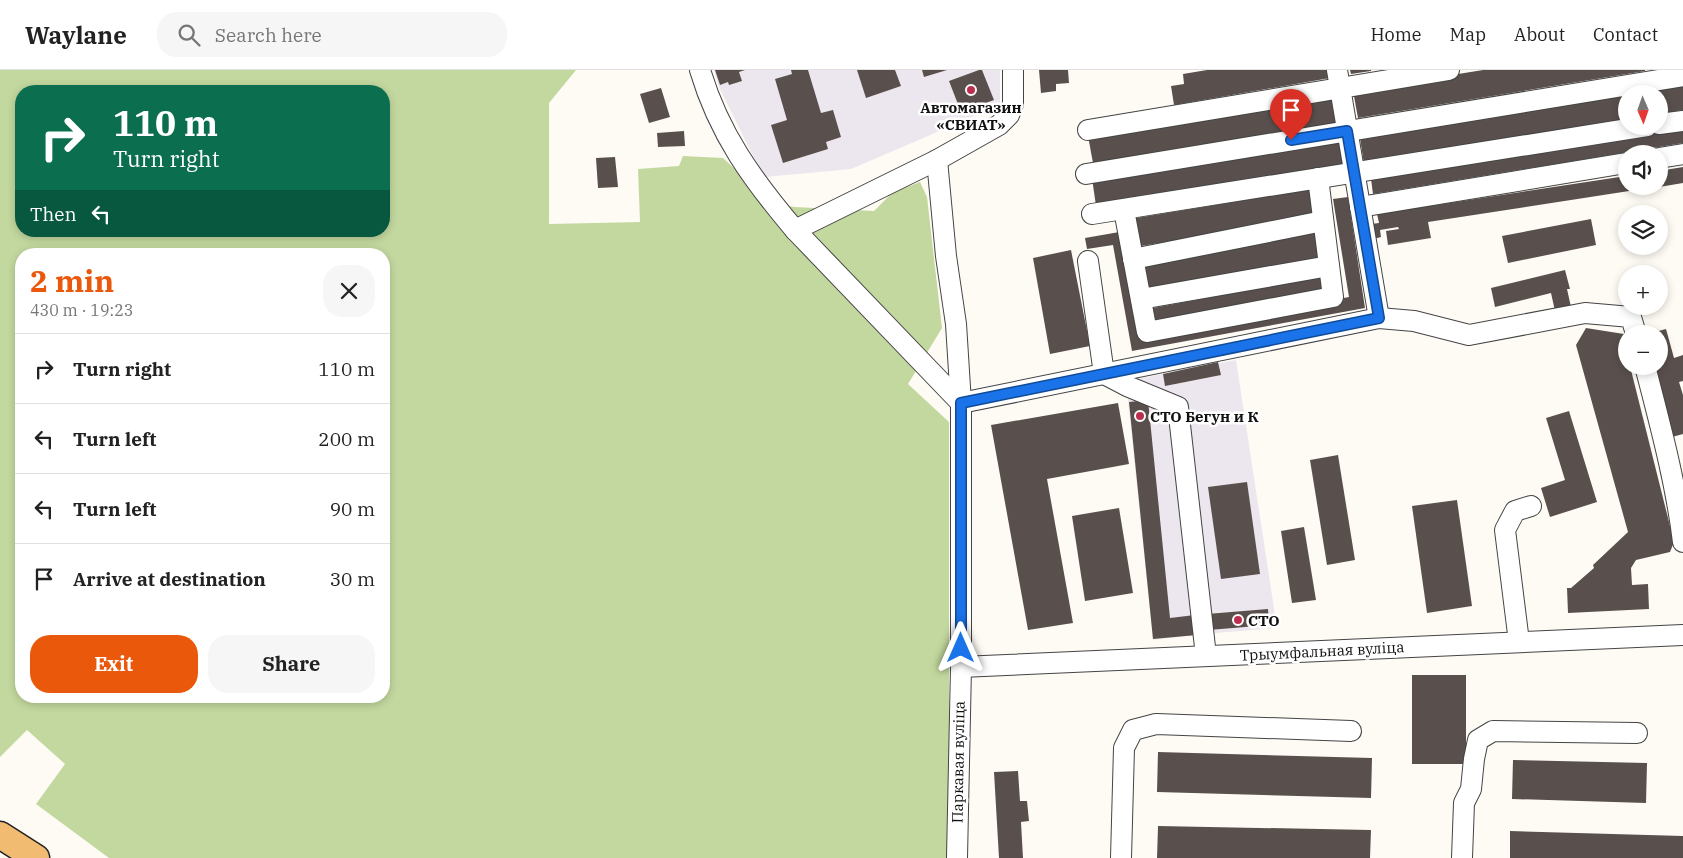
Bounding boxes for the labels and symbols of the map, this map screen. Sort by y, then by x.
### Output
marker: Автомагазин «СВИАТ» [965,84,977,96]
north arrow [1618,85,1668,135]
pin [1270,89,1312,140]
place label: Автомагазин «СВИАТ» [920,98,1022,134]
place label: СТО Бегун и К [1150,407,1259,426]
marker: СТО Бегун и К [1134,410,1146,422]
place label: СТО [1248,611,1280,630]
marker: СТО [1232,614,1244,626]
position arrow [934,621,986,673]
street label: Трыумфальная вуліца [1239,637,1405,665]
street label: Паркавая вуліца [947,701,969,823]

